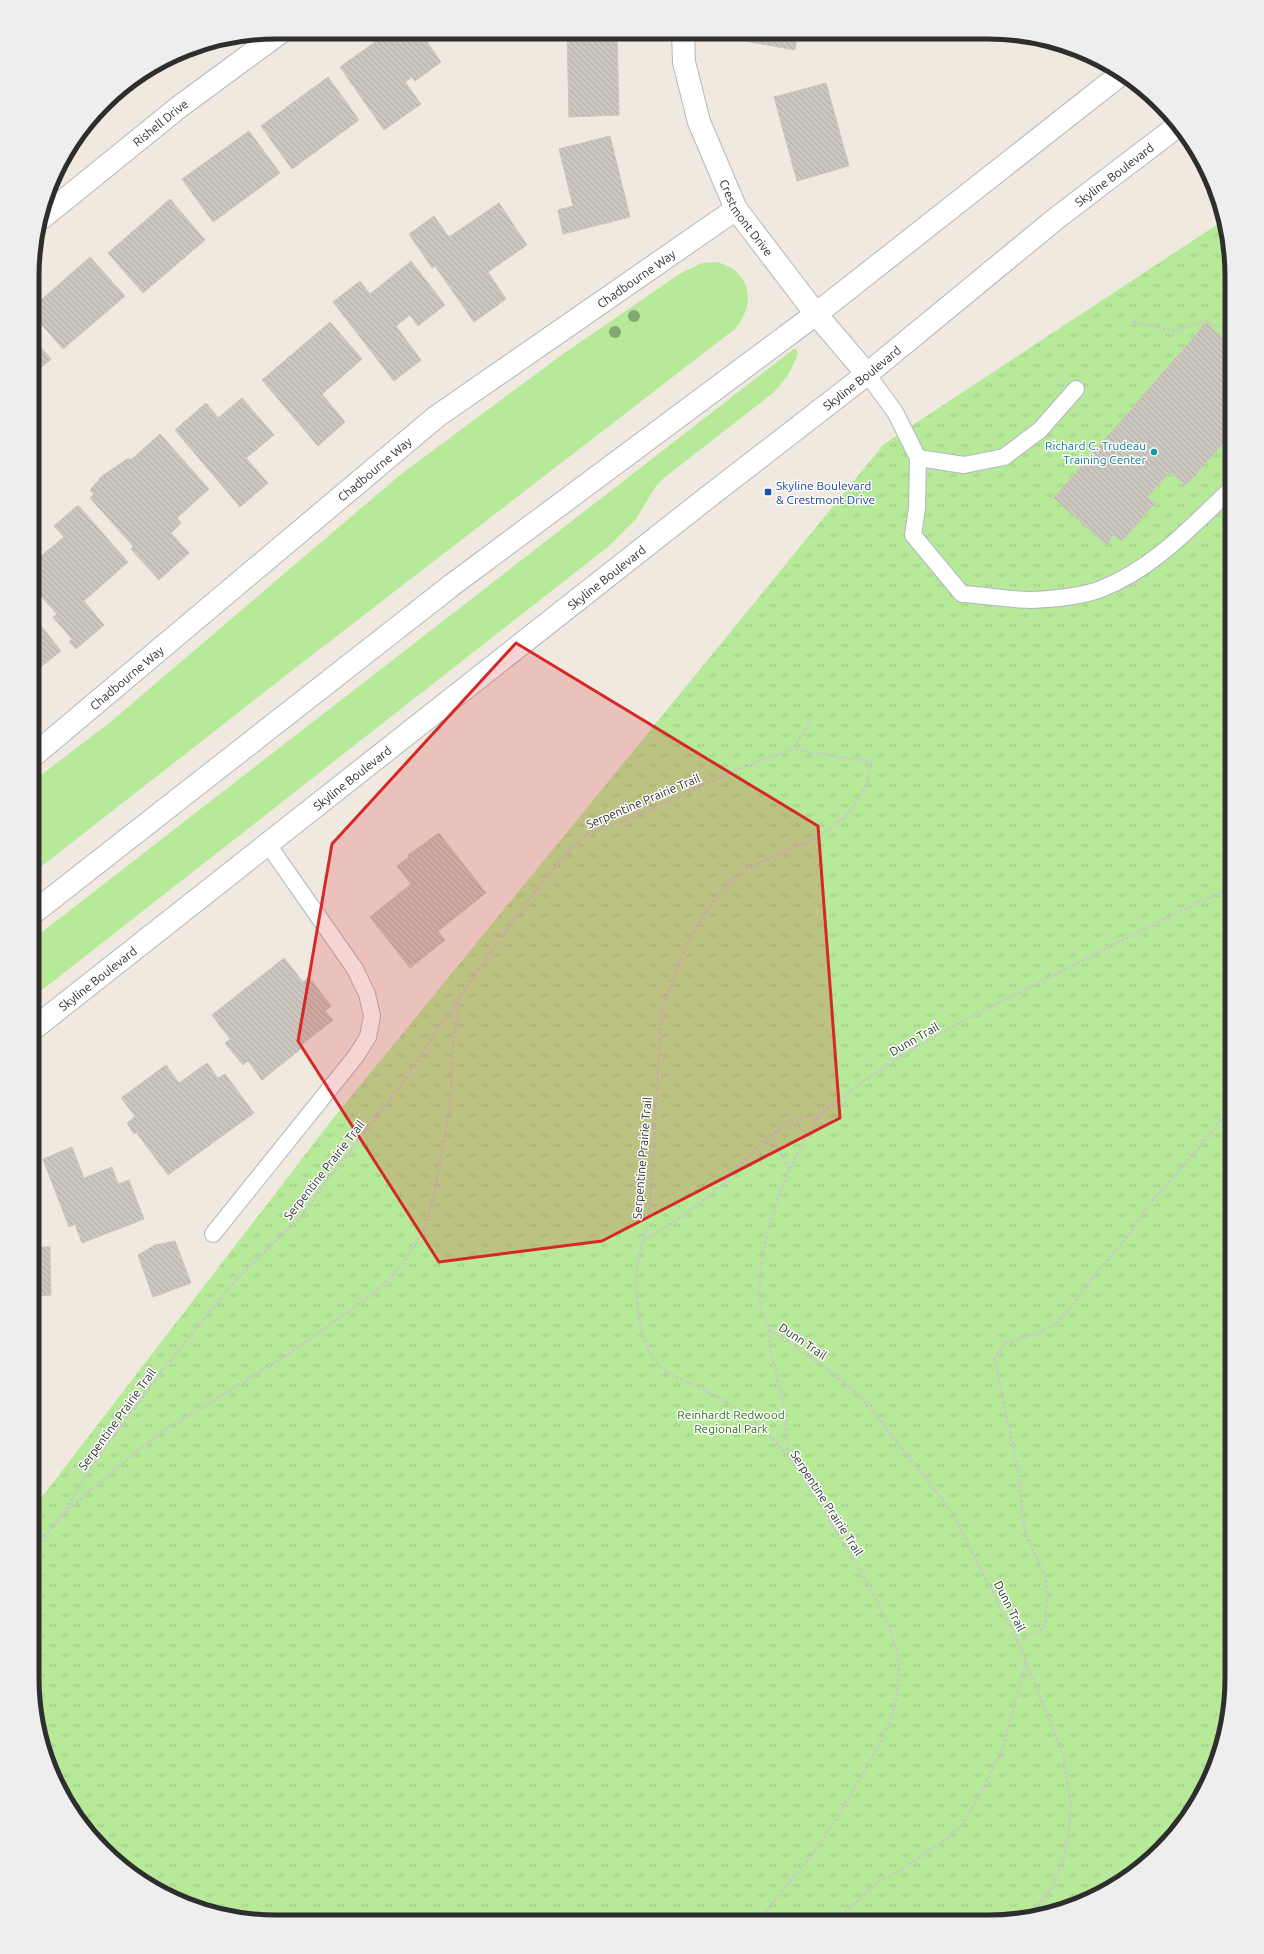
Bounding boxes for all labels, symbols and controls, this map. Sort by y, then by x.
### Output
street label: Rishell Drive [130,96,190,148]
street label: Skyline Boulevard [1072,140,1156,209]
street label: Crestmont Drive [718,177,776,258]
street label: Chadbourne Way [595,247,678,310]
street label: Skyline Boulevard [820,343,903,412]
street label: Chadbourne Way [335,434,414,503]
place label: Richard C. Trudeau Training Center [1045,439,1146,466]
marker: Richard C. Trudeau Training Center [1149,447,1159,457]
place label: Skyline Boulevard & Crestmont Drive [776,479,875,506]
marker: Skyline Boulevard & Crestmont Drive [763,487,773,497]
street label: Skyline Boulevard [565,542,648,612]
street label: Chadbourne Way [87,643,166,712]
street label: Skyline Boulevard [310,743,393,812]
street label: Serpentine Prairie Trail [584,771,702,831]
street label: Skyline Boulevard [56,944,139,1013]
street label: Dunn Trail [887,1020,941,1058]
street label: Serpentine Prairie Trail [630,1096,654,1220]
street label: Serpentine Prairie Trail [281,1118,367,1222]
street label: Dunn Trail [777,1320,829,1362]
street label: Serpentine Prairie Trail [76,1366,158,1472]
park label: Reinhardt Redwood Regional Park [677,1408,785,1435]
street label: Serpentine Prairie Trail [788,1448,866,1558]
street label: Dunn Trail [992,1579,1028,1633]

